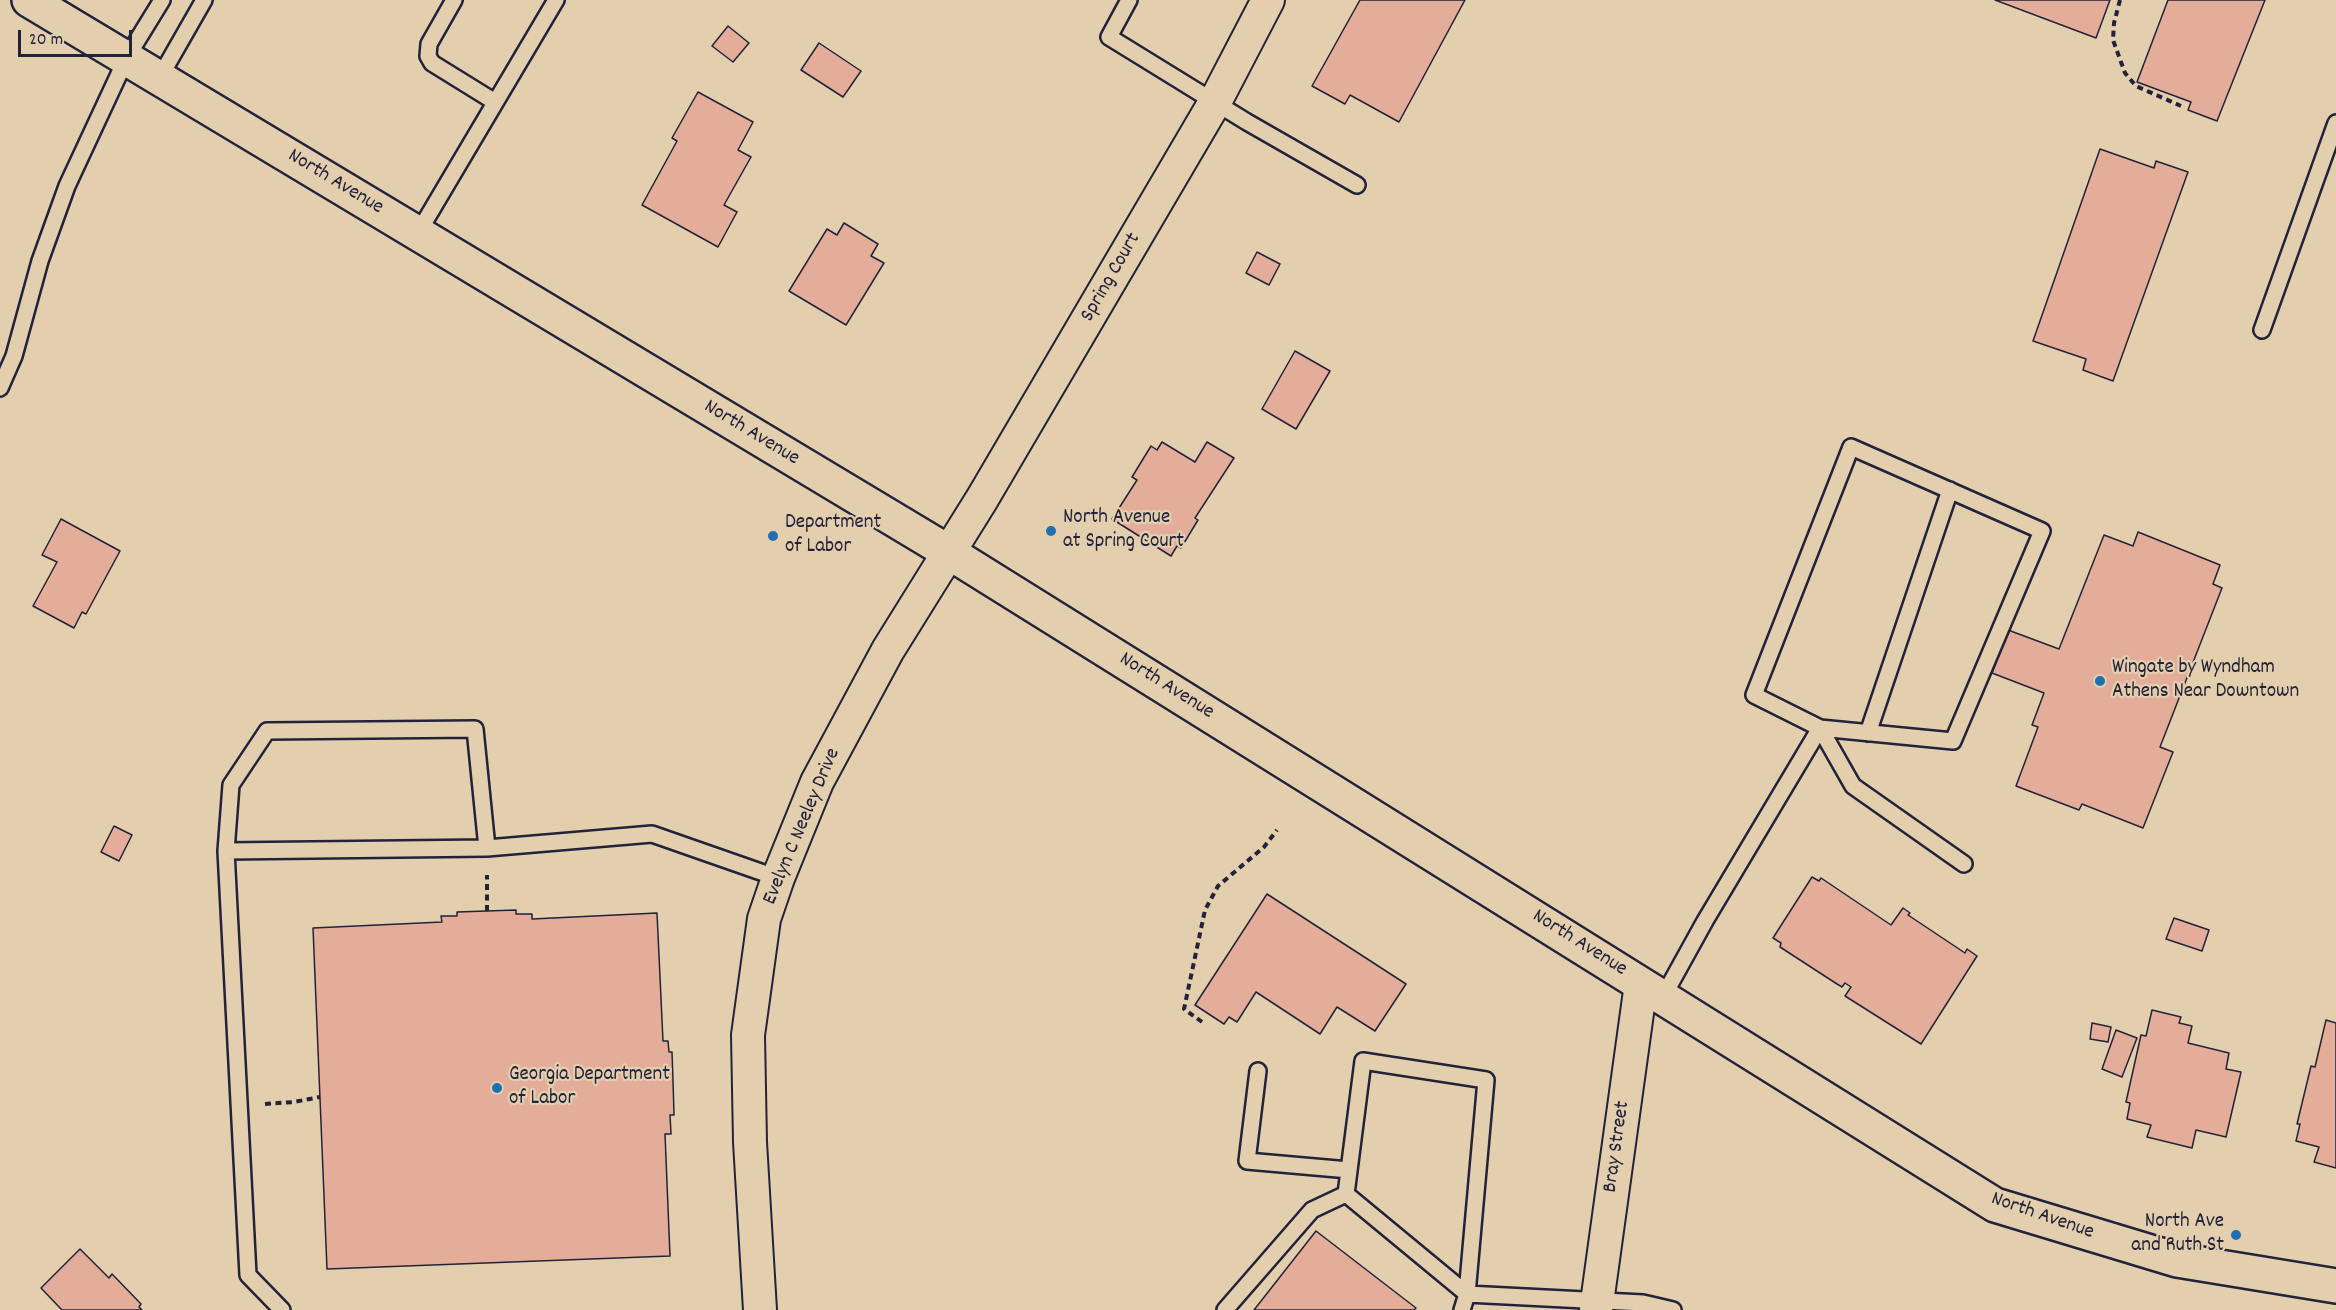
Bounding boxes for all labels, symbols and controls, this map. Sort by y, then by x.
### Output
scale bar [21,18,135,56]
text: 20 m [29,28,63,53]
street label: North Avenue [283,145,387,221]
street label: Spring Court [1076,229,1148,327]
street label: North Avenue [699,396,803,472]
place label: North Avenue at Spring Court [1063,506,1184,556]
place label: Department of Labor [785,511,881,561]
marker: North Avenue at Spring Court [1044,524,1058,538]
marker: Department of Labor [766,529,780,543]
street label: North Avenue [1114,648,1218,726]
place label: Wingate by Wyndham Athens Near Downtown [2112,656,2299,706]
marker: Wingate by Wyndham Athens Near Downtown [2093,674,2107,688]
street label: Evelyn C Neeley Drive [759,745,847,909]
street label: North Avenue [1527,905,1631,983]
place label: Georgia Department of Labor [509,1063,670,1113]
marker: Georgia Department of Labor [490,1081,504,1095]
street label: Bray Street [1599,1100,1637,1194]
street label: North Avenue [1987,1188,2097,1246]
place label: North Ave and Ruth St [2131,1210,2224,1260]
marker: North Ave and Ruth St [2229,1228,2243,1242]

